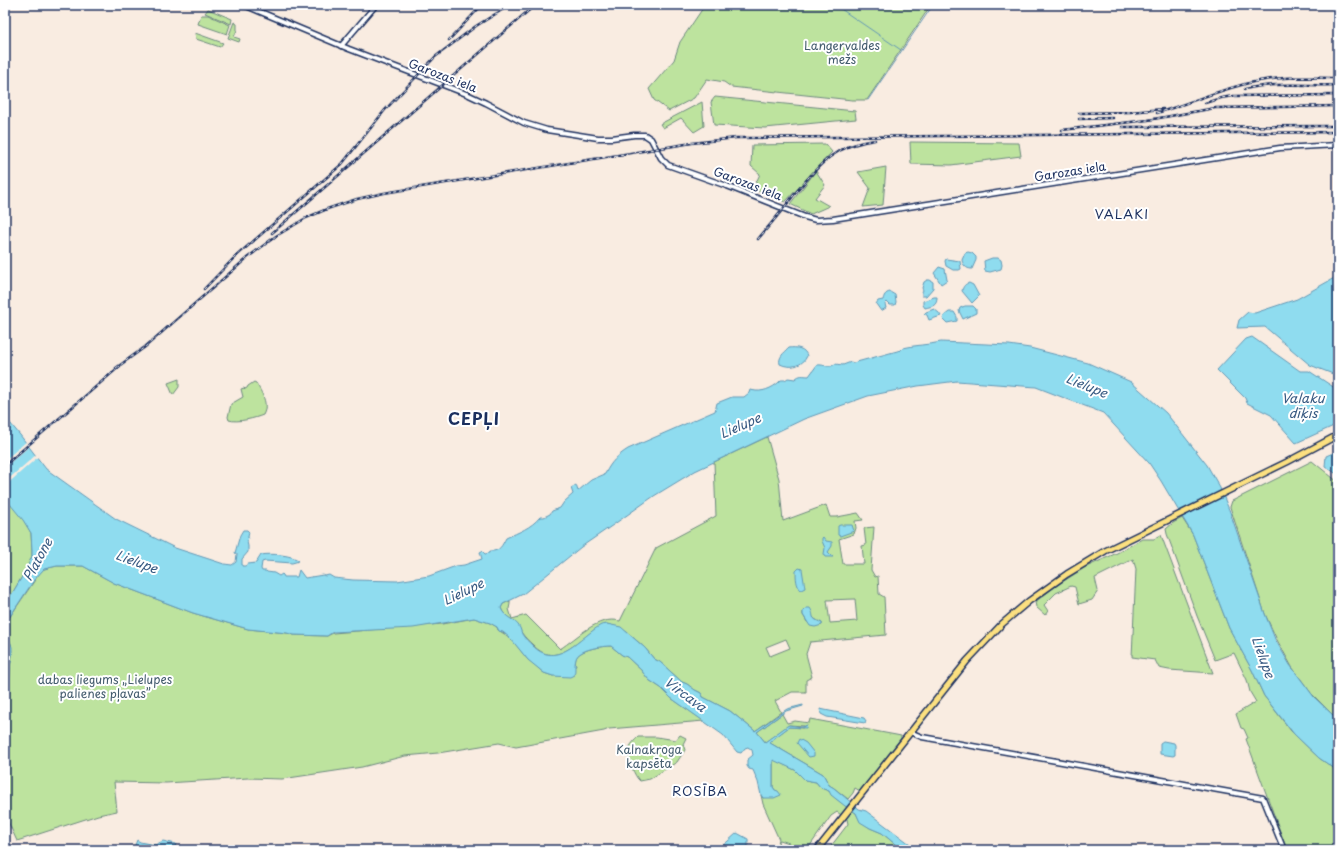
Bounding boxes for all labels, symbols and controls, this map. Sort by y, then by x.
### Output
park label: Langervaldes mežs [804,36,880,68]
street label: Garozas iela [406,54,480,97]
street label: Garozas iela [1033,156,1108,186]
street label: Garozas iela [711,162,785,205]
district label: VALAKI [1095,204,1149,223]
water label: Lielupe [1063,368,1111,402]
water label: Valaku dīķis [1282,388,1326,422]
district label: CEPĻI [448,406,500,430]
water label: Lielupe [716,407,764,442]
water label: Platone [17,533,57,584]
water label: Lielupe [113,545,161,578]
water label: Lielupe [439,573,487,609]
water label: Lielupe [1248,633,1281,681]
park label: dabas liegums „Lielupes palienes pļavas” [38,670,173,702]
water label: Vircava [661,672,711,716]
park label: Kalnakroga kapsēta [616,740,683,772]
district label: ROSĪBA [672,781,728,800]

